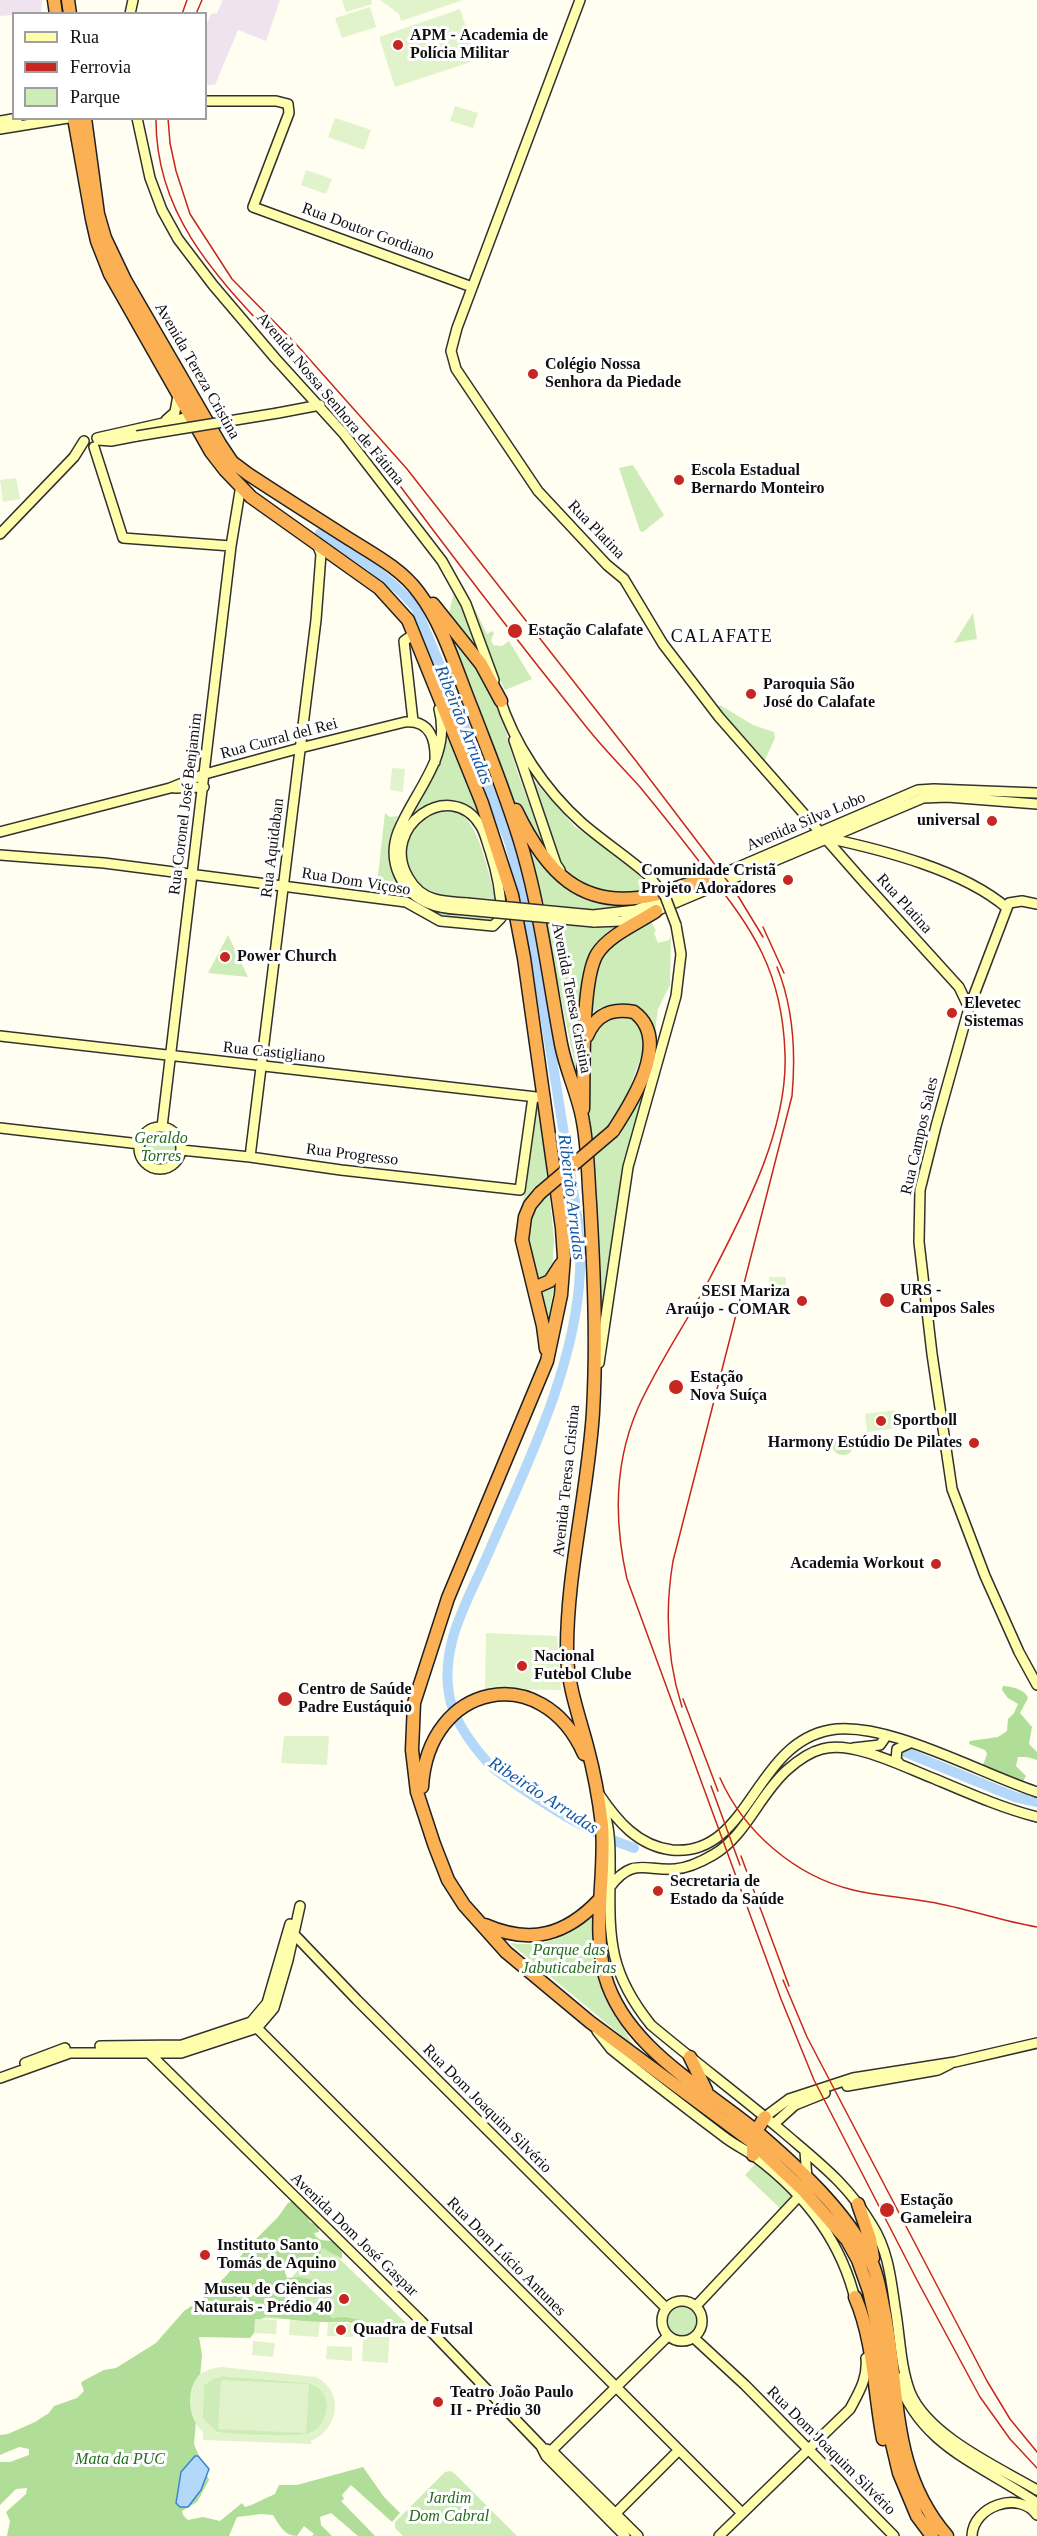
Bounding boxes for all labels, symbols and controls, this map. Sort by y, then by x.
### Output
legend [12,12,207,120]
place label: APM - Academia de Polícia Militar [410,26,548,64]
text: Rua [70,27,99,47]
marker: APM - Academia de Polícia Militar [391,38,405,52]
text: Ferrovia [70,57,131,77]
text: Parque [70,87,120,107]
street label: Rua Doutor Gordiano [299,199,437,265]
street label: Avenida Tereza Cristina [150,299,244,443]
street label: Avenida Nossa Senhora de Fátima [252,309,408,489]
place label: Colégio Nossa Senhora da Piedade [545,355,681,393]
marker: Colégio Nossa Senhora da Piedade [526,367,540,381]
place label: Escola Estadual Bernardo Monteiro [691,461,824,499]
marker: Escola Estadual Bernardo Monteiro [672,473,686,487]
street label: Rua Platina [563,497,629,563]
place label: Estação Calafate [528,621,643,641]
marker: Estação Calafate [506,622,524,640]
district label: CALAFATE [671,626,773,648]
water label: Ribeirão Arrudas [429,662,497,788]
place label: Paroquia São José do Calafate [763,675,875,713]
marker: Paroquia São José do Calafate [744,687,758,701]
street label: Rua Coronel José Benjamim [165,712,207,896]
street label: Rua Curral del Rei [218,714,340,764]
street label: Avenida Silva Lobo [743,788,869,856]
street label: Rua Aquidaban [257,797,289,899]
place label: universal [917,811,980,831]
marker: universal [985,814,999,828]
place label: Comunidade Cristã Projeto Adoradores [641,861,776,899]
street label: Rua Dom Viçoso [300,864,412,900]
street label: Rua Platina [872,870,936,938]
marker: Comunidade Cristã Projeto Adoradores [781,873,795,887]
street label: Avenida Teresa Cristina [547,921,595,1075]
place label: Power Church [237,947,337,967]
marker: Power Church [218,950,232,964]
place label: Elevetec Sistemas [964,994,1024,1032]
marker: Elevetec Sistemas [945,1006,959,1020]
street label: Rua Castigliano [222,1038,326,1068]
street label: Rua Campos Sales [897,1075,943,1197]
park label: Geraldo Torres [134,1129,188,1167]
water label: Ribeirão Arrudas [553,1133,589,1261]
street label: Rua Progresso [305,1140,399,1170]
place label: URS - Campos Sales [900,1281,995,1319]
place label: SESI Mariza Araújo - COMAR [666,1282,790,1320]
marker: URS - Campos Sales [878,1291,896,1309]
marker: SESI Mariza Araújo - COMAR [795,1294,809,1308]
place label: Estação Nova Suíça [690,1368,767,1406]
marker: Estação Nova Suíça [667,1378,685,1396]
street label: Avenida Teresa Cristina [549,1404,585,1558]
place label: Sportboll [893,1411,957,1431]
marker: Sportboll [874,1414,888,1428]
place label: Harmony Estúdio De Pilates [768,1433,962,1453]
marker: Harmony Estúdio De Pilates [967,1436,981,1450]
place label: Academia Workout [790,1554,924,1574]
marker: Academia Workout [929,1557,943,1571]
place label: Nacional Futebol Clube [534,1647,631,1685]
marker: Nacional Futebol Clube [515,1659,529,1673]
place label: Centro de Saúde Padre Eustáquio [298,1680,412,1718]
marker: Centro de Saúde Padre Eustáquio [276,1690,294,1708]
water label: Ribeirão Arrudas [484,1752,602,1840]
place label: Secretaria de Estado da Saúde [670,1872,784,1910]
marker: Secretaria de Estado da Saúde [651,1884,665,1898]
park label: Parque das Jabuticabeiras [521,1941,617,1979]
street label: Rua Dom Joaquim Silvério [418,2040,556,2178]
street label: Avenida Dom José Gaspar [286,2169,422,2301]
place label: Estação Gameleira [900,2191,972,2229]
street label: Rua Dom Lúcio Antunes [442,2193,570,2321]
marker: Estação Gameleira [878,2201,896,2219]
place label: Instituto Santo Tomás de Aquino [217,2236,336,2274]
marker: Instituto Santo Tomás de Aquino [198,2248,212,2262]
place label: Museu de Ciências Naturais - Prédio 40 [194,2280,332,2318]
marker: Museu de Ciências Naturais - Prédio 40 [337,2292,351,2306]
place label: Quadra de Futsal [353,2320,473,2340]
marker: Quadra de Futsal [334,2323,348,2337]
street label: Rua Dom Joaquim Silvério [762,2382,900,2520]
place label: Teatro João Paulo II - Prédio 30 [450,2383,574,2421]
marker: Teatro João Paulo II - Prédio 30 [431,2395,445,2409]
park label: Mata da PUC [75,2450,165,2470]
park label: Jardim Dom Cabral [409,2489,489,2527]

